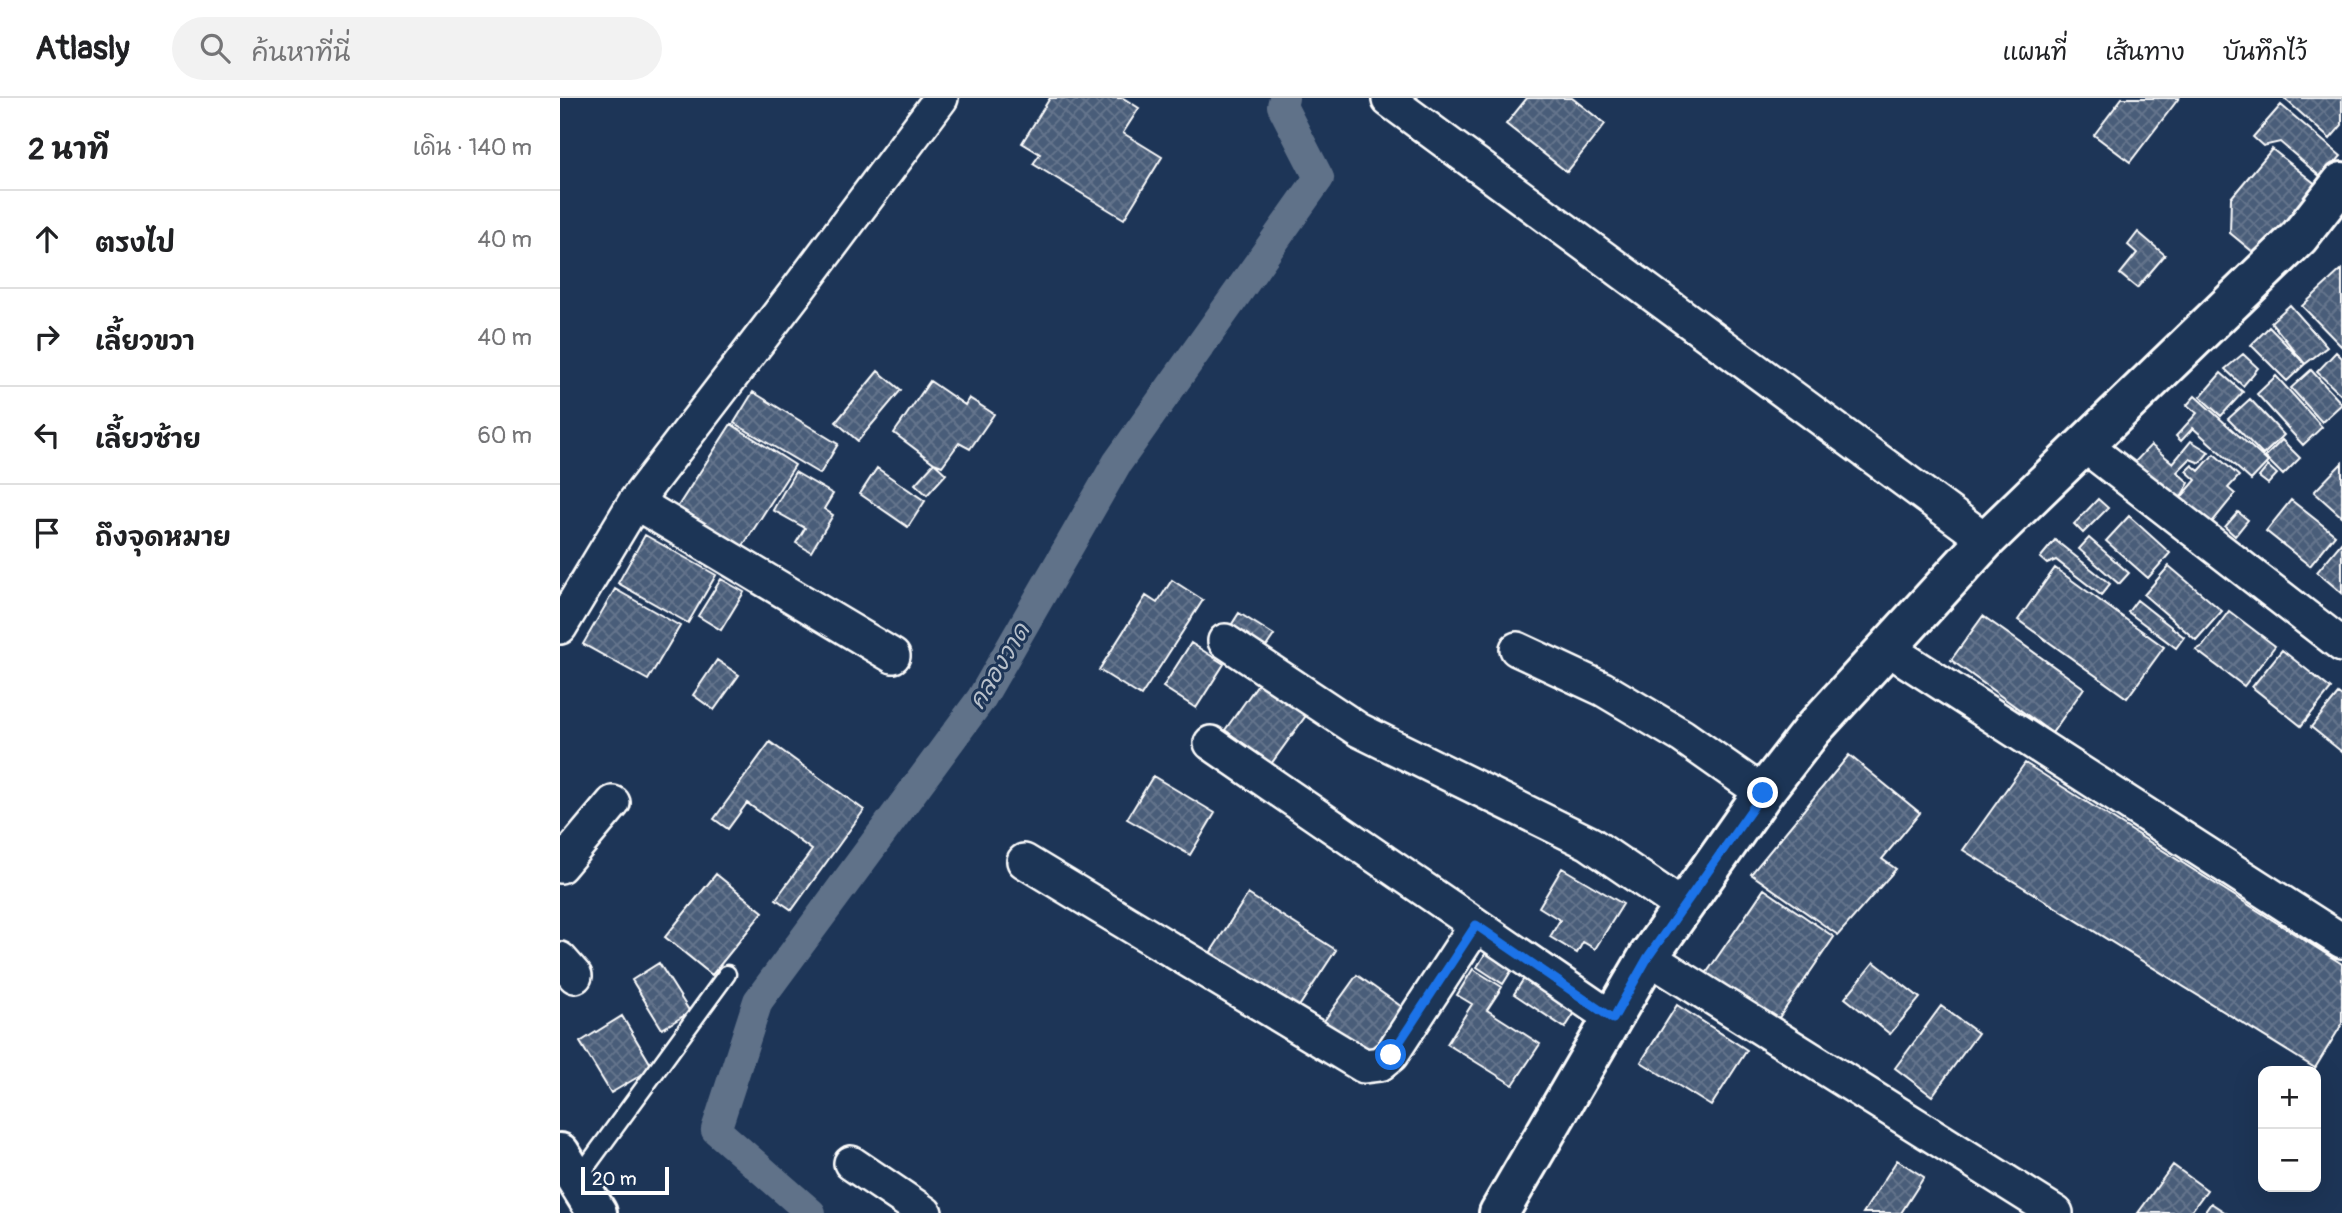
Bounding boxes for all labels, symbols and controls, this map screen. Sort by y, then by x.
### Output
search box [172,17,662,80]
text: Atlasly [35,28,130,69]
icon: search [196,29,234,67]
text: ค้นหาที่นี่ [252,37,350,69]
text: แผนที่ [2002,38,2067,67]
text: เส้นทาง [2105,38,2185,67]
text: บันทึกไว้ [2223,38,2307,67]
text: 2 นาที [28,131,109,168]
text: เดิน · 140 m [413,133,532,162]
icon: ahead [28,220,66,258]
text: 40 m [478,225,532,254]
text: ตรงไป [95,228,175,260]
icon: right [28,318,66,356]
text: 40 m [478,323,532,352]
text: เลี้ยวขวา [95,326,195,358]
icon: left [28,416,66,454]
text: 60 m [477,421,532,450]
text: เลี้ยวซ้าย [95,424,201,456]
icon: arrive [28,514,66,552]
text: ถึงจุดหมาย [95,522,231,554]
water label: คลองวาด [963,617,1037,714]
route end [1747,777,1778,808]
route start [1375,1039,1406,1070]
map controls [2258,1066,2321,1192]
button: + [2258,1066,2321,1129]
button: − [2258,1129,2321,1192]
scale bar [581,1164,668,1196]
text: 20 m [592,1167,637,1191]

